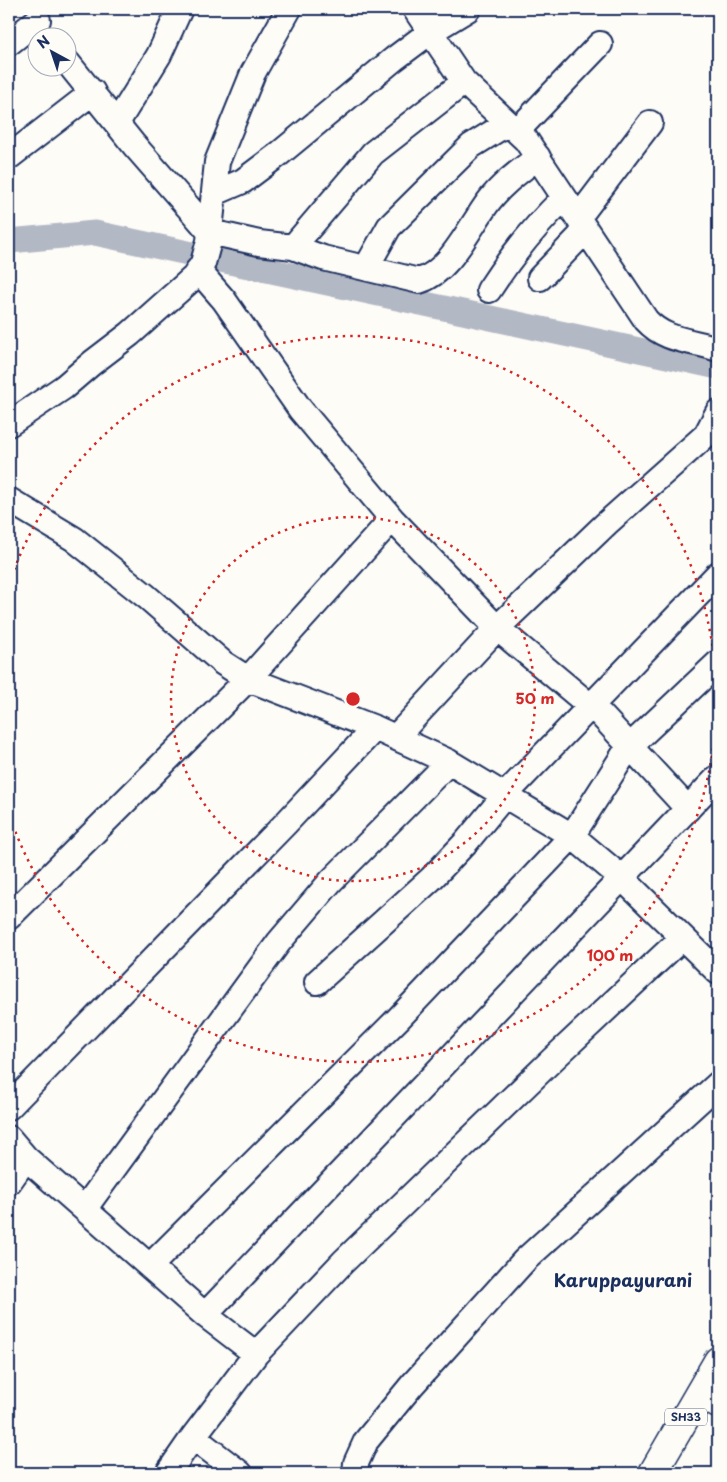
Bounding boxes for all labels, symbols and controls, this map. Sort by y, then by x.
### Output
north arrow [28,28,78,78]
text: N [32,30,54,53]
text: 50 m [516,686,554,709]
centre of rings [344,690,362,708]
text: 100 m [587,943,633,966]
district label: Karuppayurani [554,1266,692,1293]
road number: SH33 [665,1408,707,1425]

